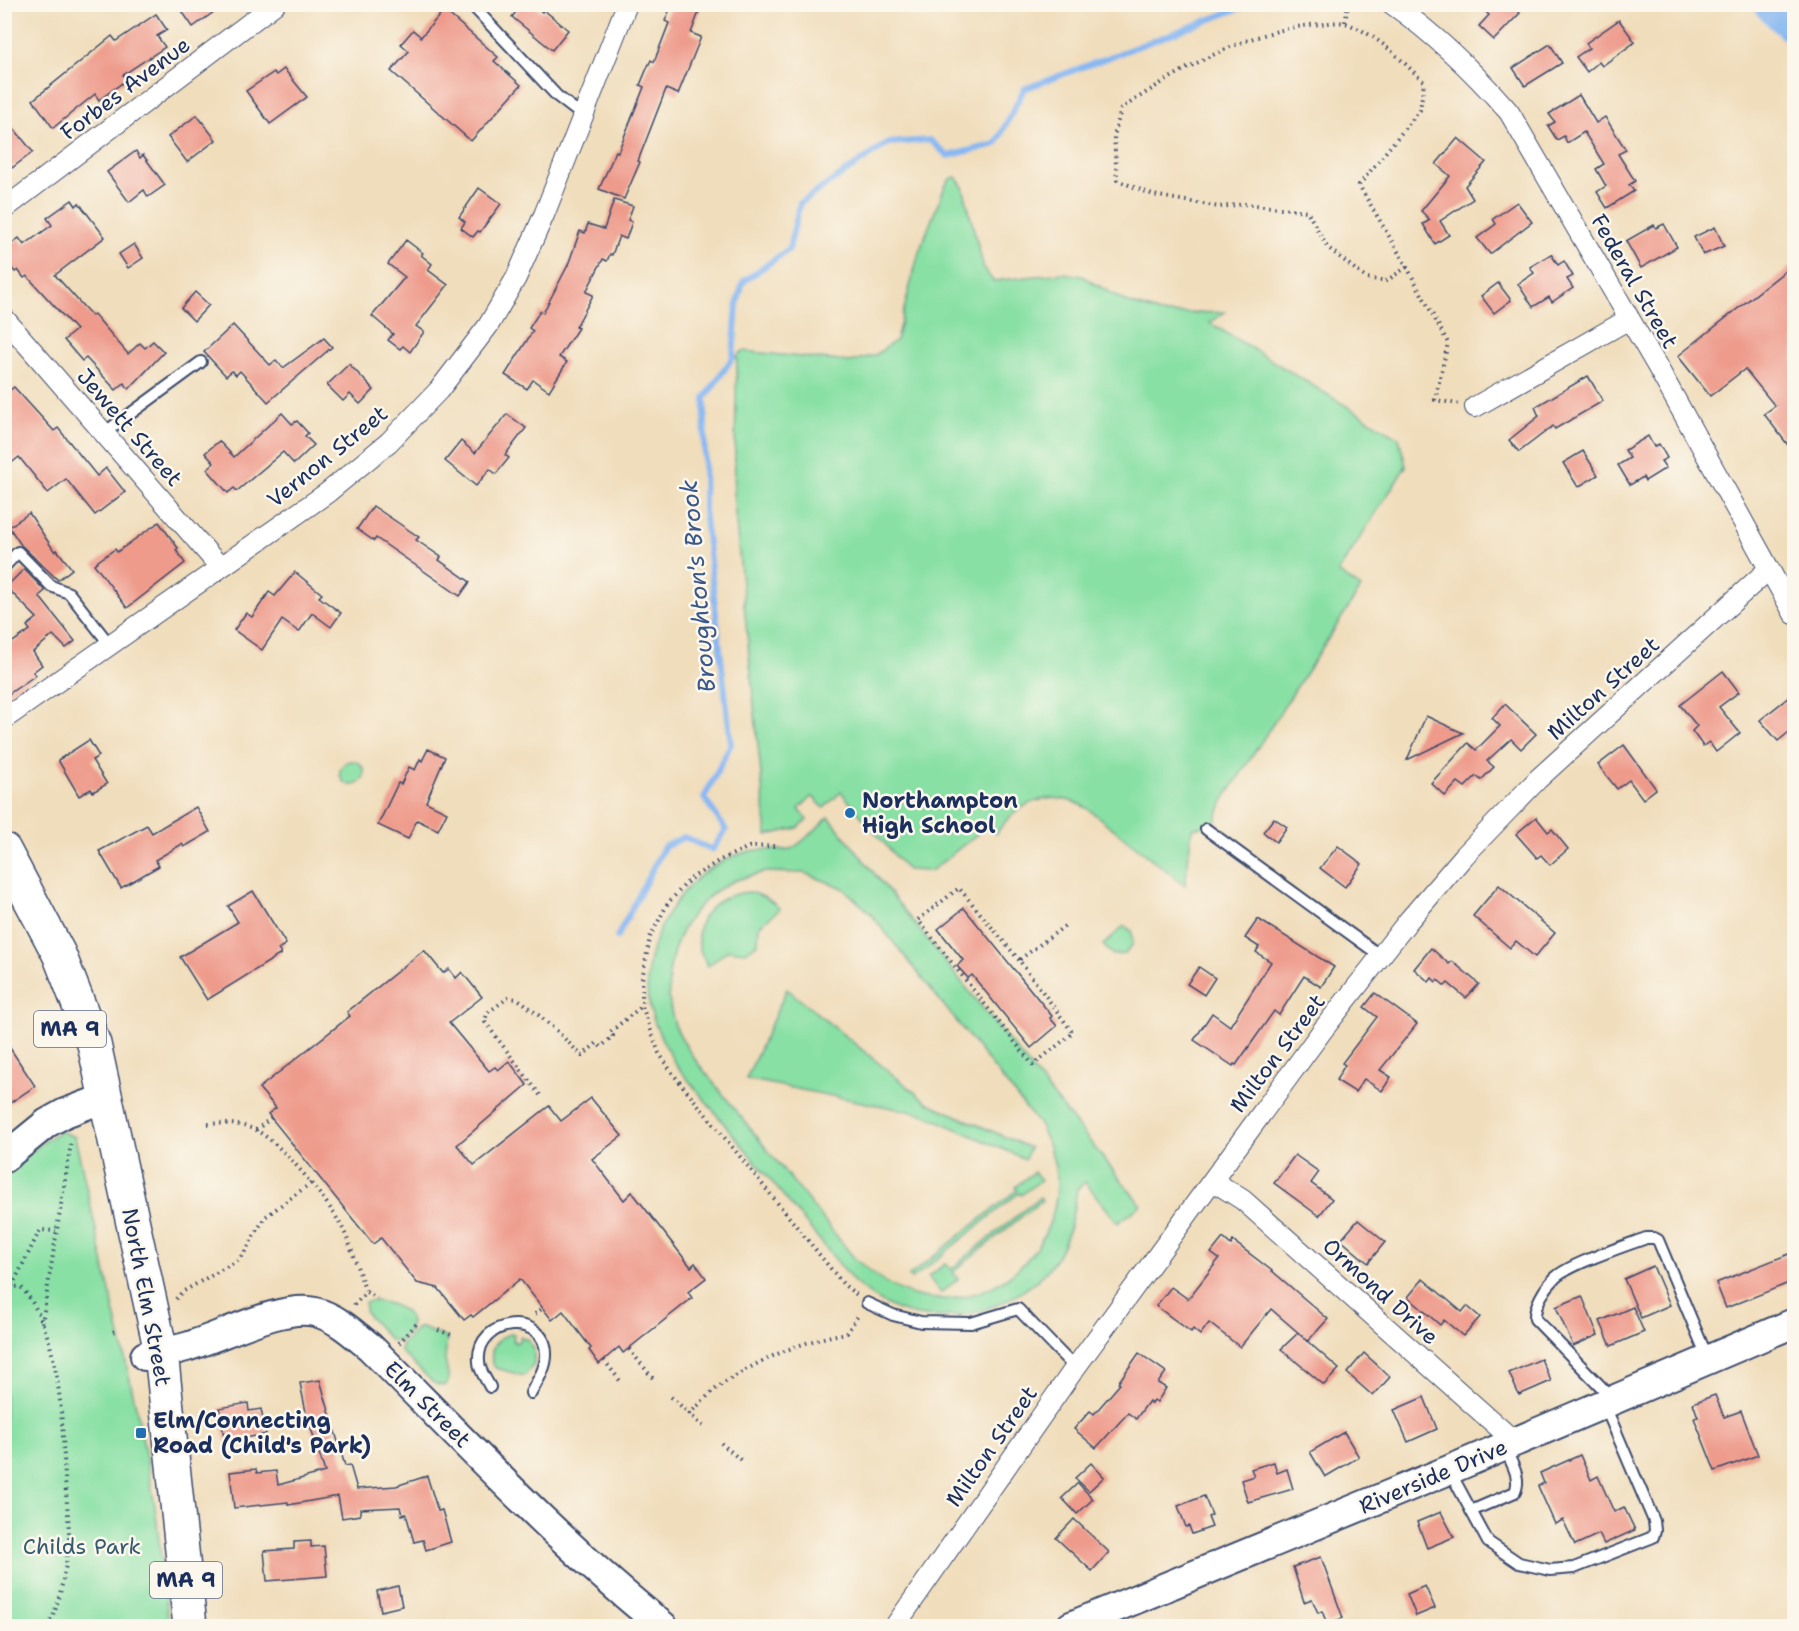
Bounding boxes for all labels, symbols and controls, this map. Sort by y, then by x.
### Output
street label: Forbes Avenue [55,30,196,147]
street label: Federal Street [1584,209,1685,354]
street label: Jewett Street [70,362,189,492]
street label: Vernon Street [261,399,394,514]
water label: Broughton's Brook [673,478,723,694]
street label: Milton Street [1541,630,1666,746]
place label: Northampton High School [862,786,1018,840]
marker: Northampton High School [843,806,857,820]
street label: Milton Street [1223,988,1332,1118]
road number: MA 9 [34,1011,106,1047]
street label: North Elm Street [115,1205,178,1389]
street label: Ormond Drive [1317,1232,1445,1351]
street label: Elm Street [378,1355,477,1454]
street label: Milton Street [939,1380,1044,1513]
place label: Elm/Connecting Road (Child's Park) [153,1406,371,1460]
marker: Elm/Connecting Road (Child's Park) [134,1426,148,1440]
street label: Riverside Drive [1355,1432,1512,1521]
park label: Childs Park [23,1532,141,1561]
road number: MA 9 [150,1562,222,1598]

